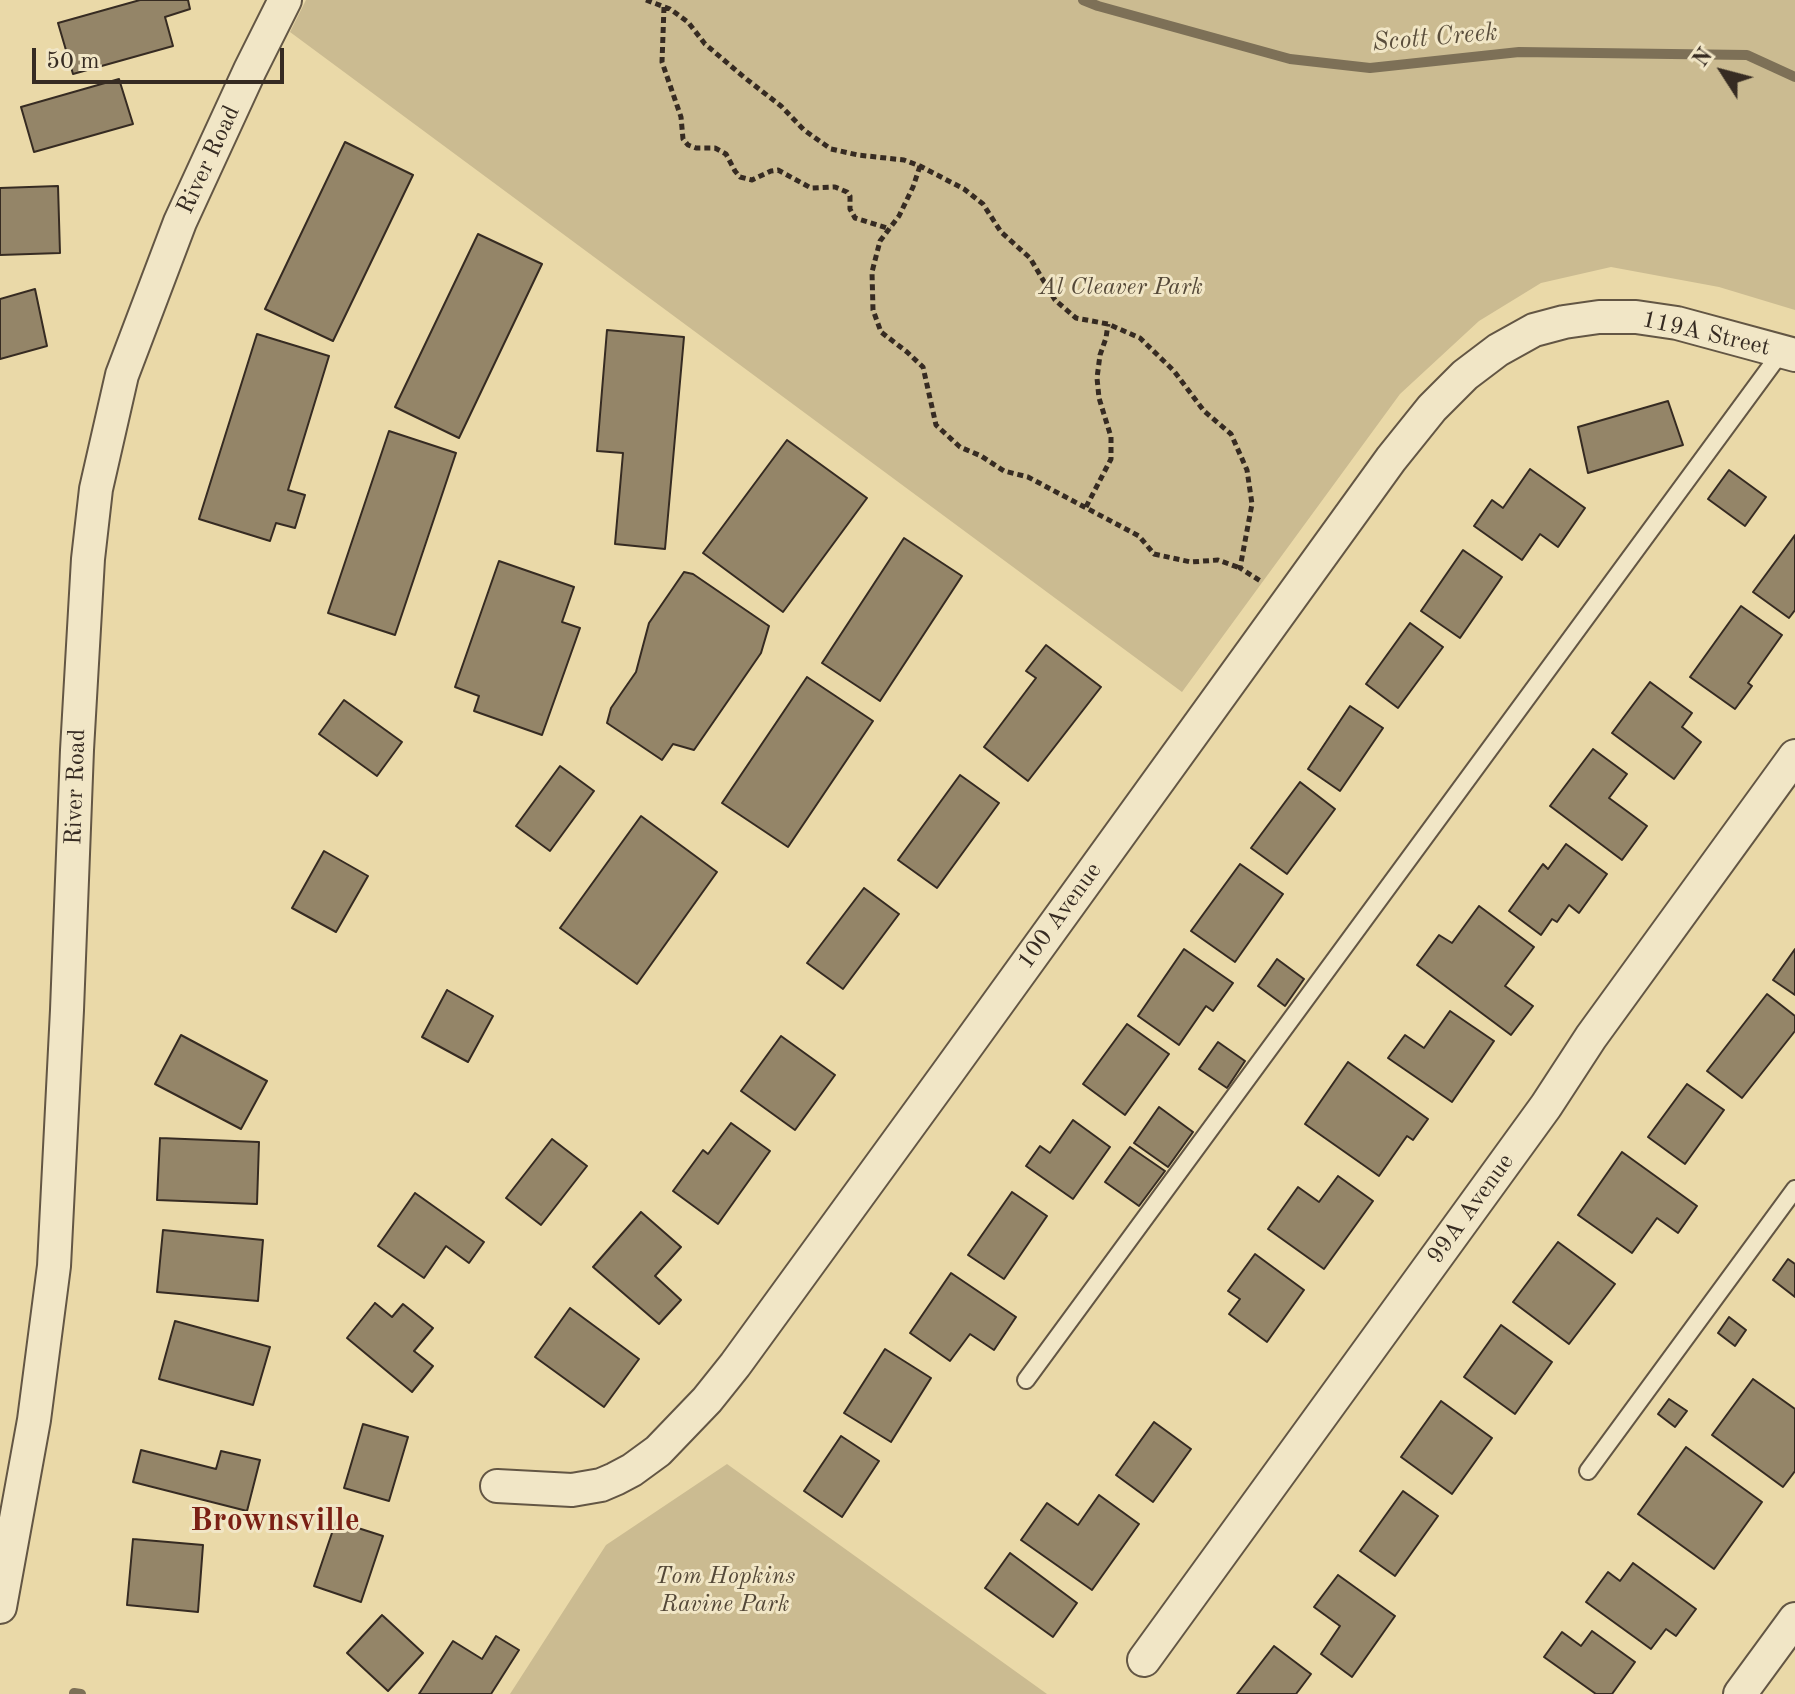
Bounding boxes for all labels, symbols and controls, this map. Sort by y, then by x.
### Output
water label: Scott Creek [1371,17,1499,59]
scale bar [36,32,288,82]
north arrow [1683,32,1763,112]
text: N [1690,45,1717,71]
text: 50 m [46,50,100,74]
street label: River Road [171,101,247,219]
park label: Al Cleaver Park [1039,274,1203,302]
street label: 119A Street [1639,305,1773,363]
street label: River Road [60,728,92,846]
street label: 100 Avenue [1012,857,1108,975]
street label: 99A Avenue [1421,1148,1521,1270]
district label: Brownsville [190,1503,360,1541]
park label: Tom Hopkins Ravine Park [655,1563,795,1619]

